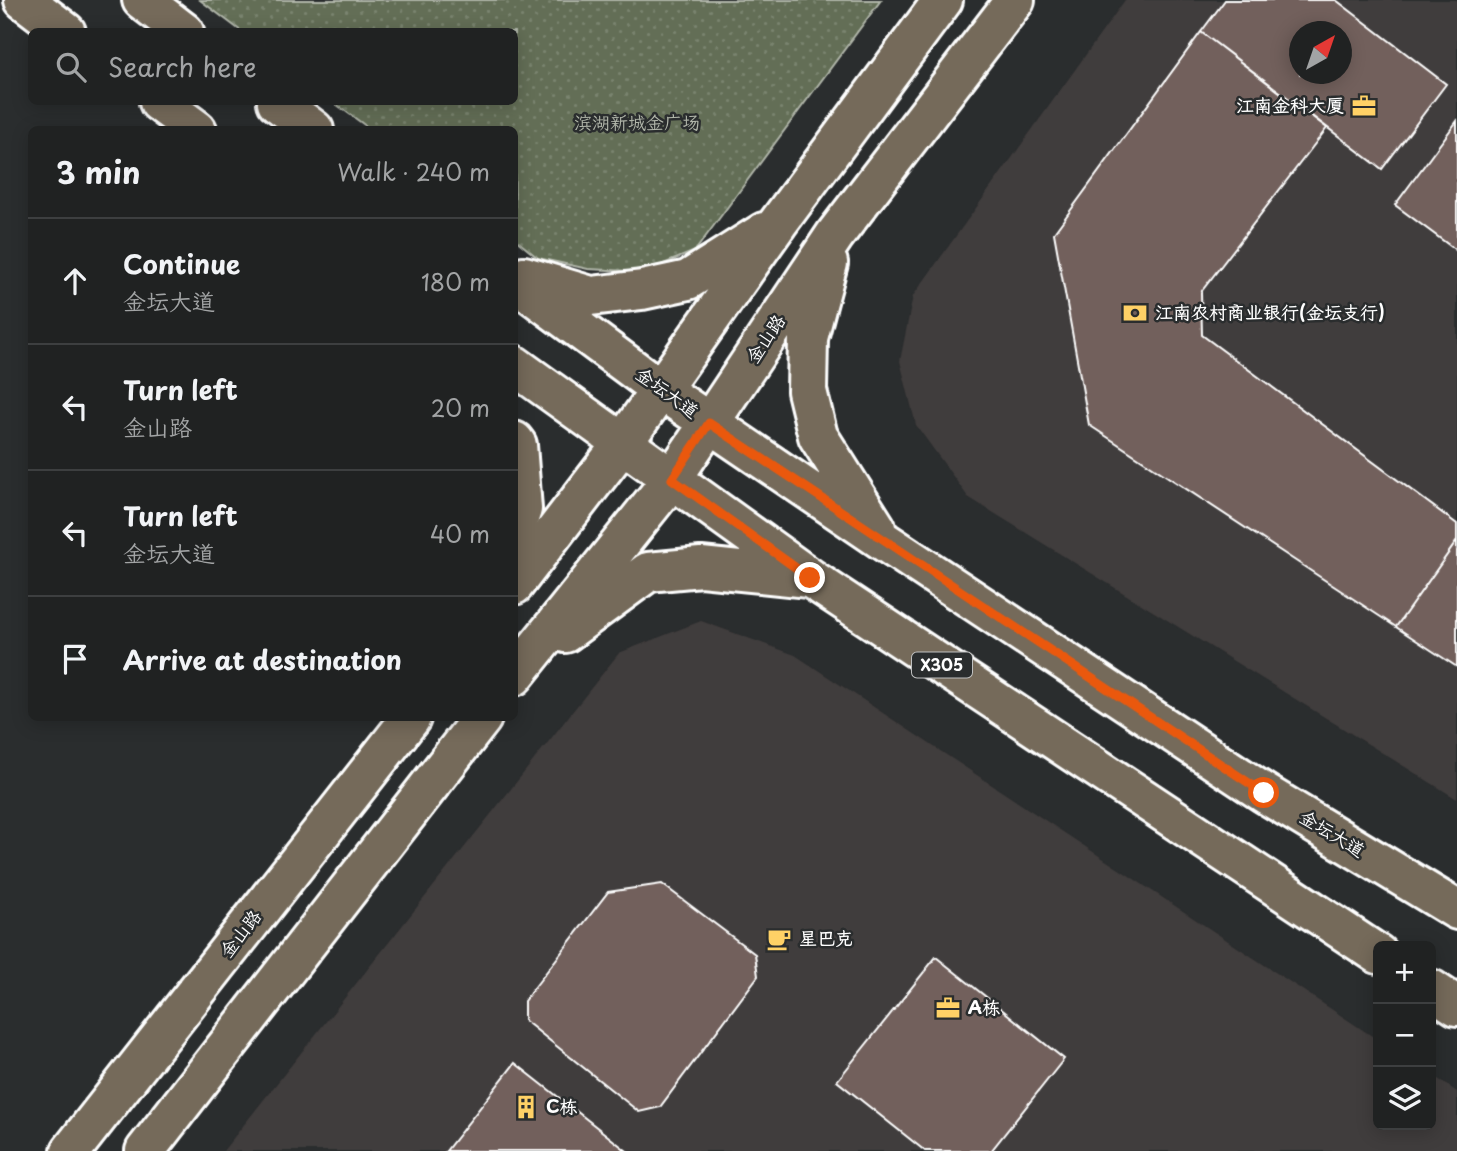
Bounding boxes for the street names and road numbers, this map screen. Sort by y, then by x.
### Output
street label: 金山路 [738,308,791,368]
street label: 金坛大道 [631,360,705,424]
road number: X305 [912,652,972,678]
street label: 金坛大道 [1295,803,1371,863]
street label: 金山路 [213,903,267,963]

